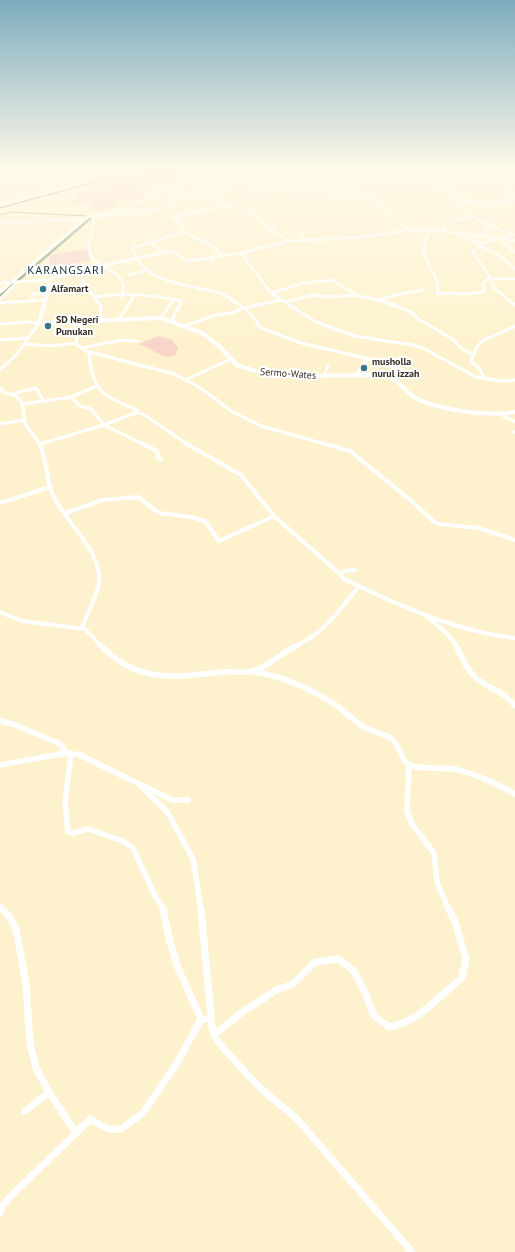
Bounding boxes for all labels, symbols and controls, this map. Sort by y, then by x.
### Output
district label: KARANGSARI [27,264,105,278]
place label: Alfamart [51,283,88,295]
marker: Alfamart [38,284,48,294]
place label: SD Negeri Punukan [56,314,99,338]
marker: SD Negeri Punukan [43,321,53,331]
place label: musholla nurul izzah [372,356,419,380]
marker: musholla nurul izzah [359,363,369,373]
street label: Sermo-Wates [260,366,316,382]

